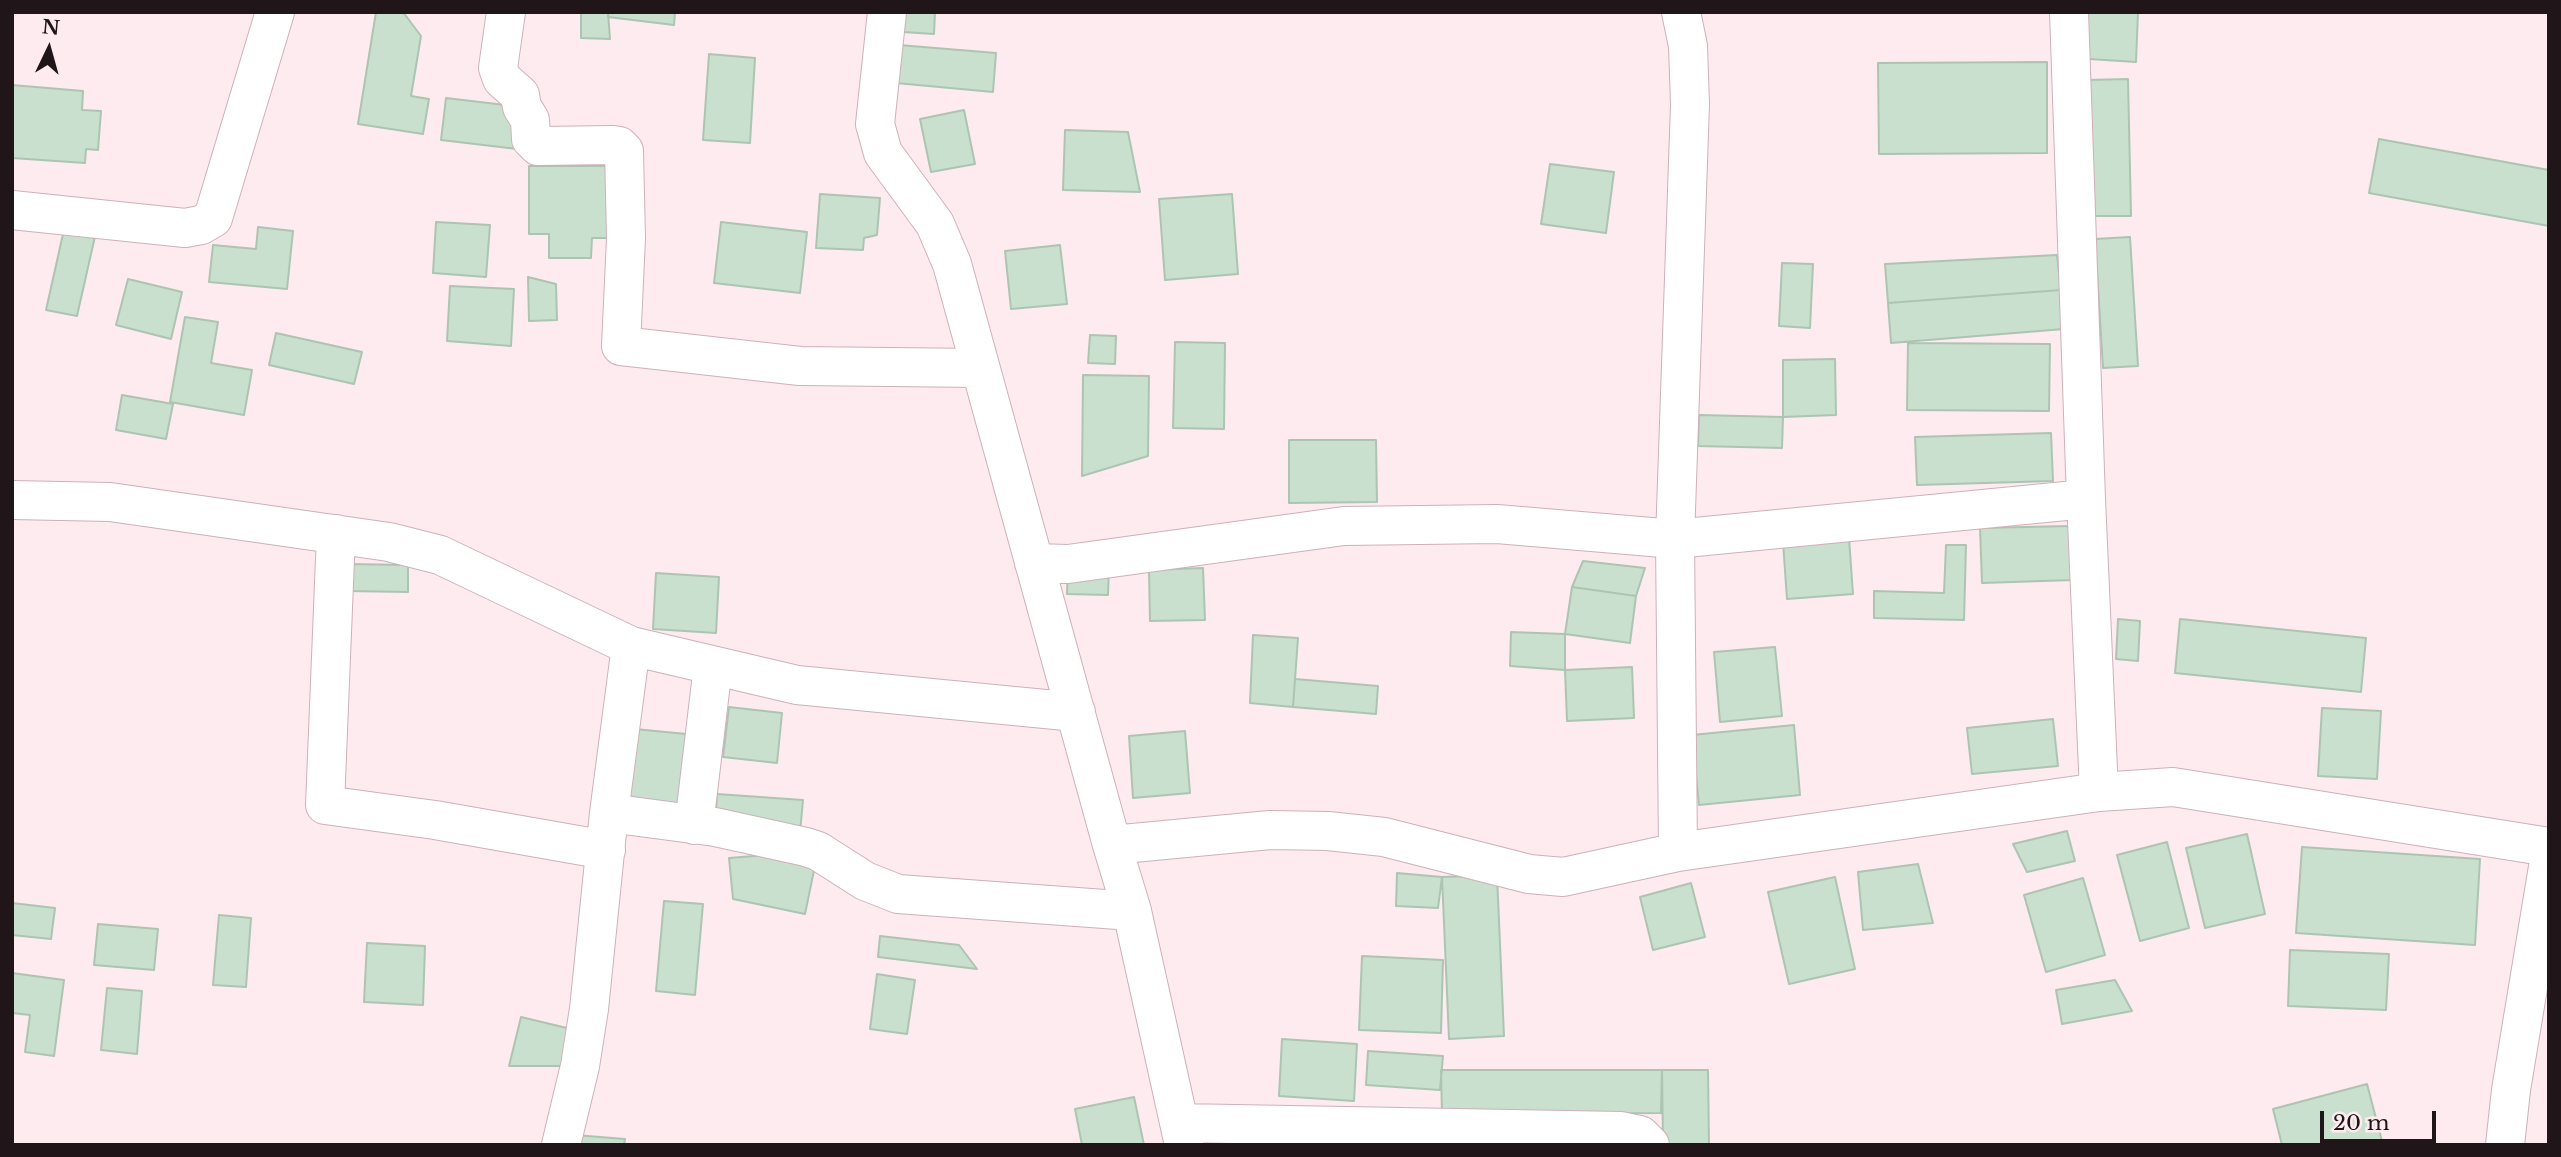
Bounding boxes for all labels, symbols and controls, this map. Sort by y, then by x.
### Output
north arrow [14,14,84,84]
text: N [41,15,61,40]
scale bar [2323,1098,2438,1142]
text: 20 m [2333,1110,2390,1136]

